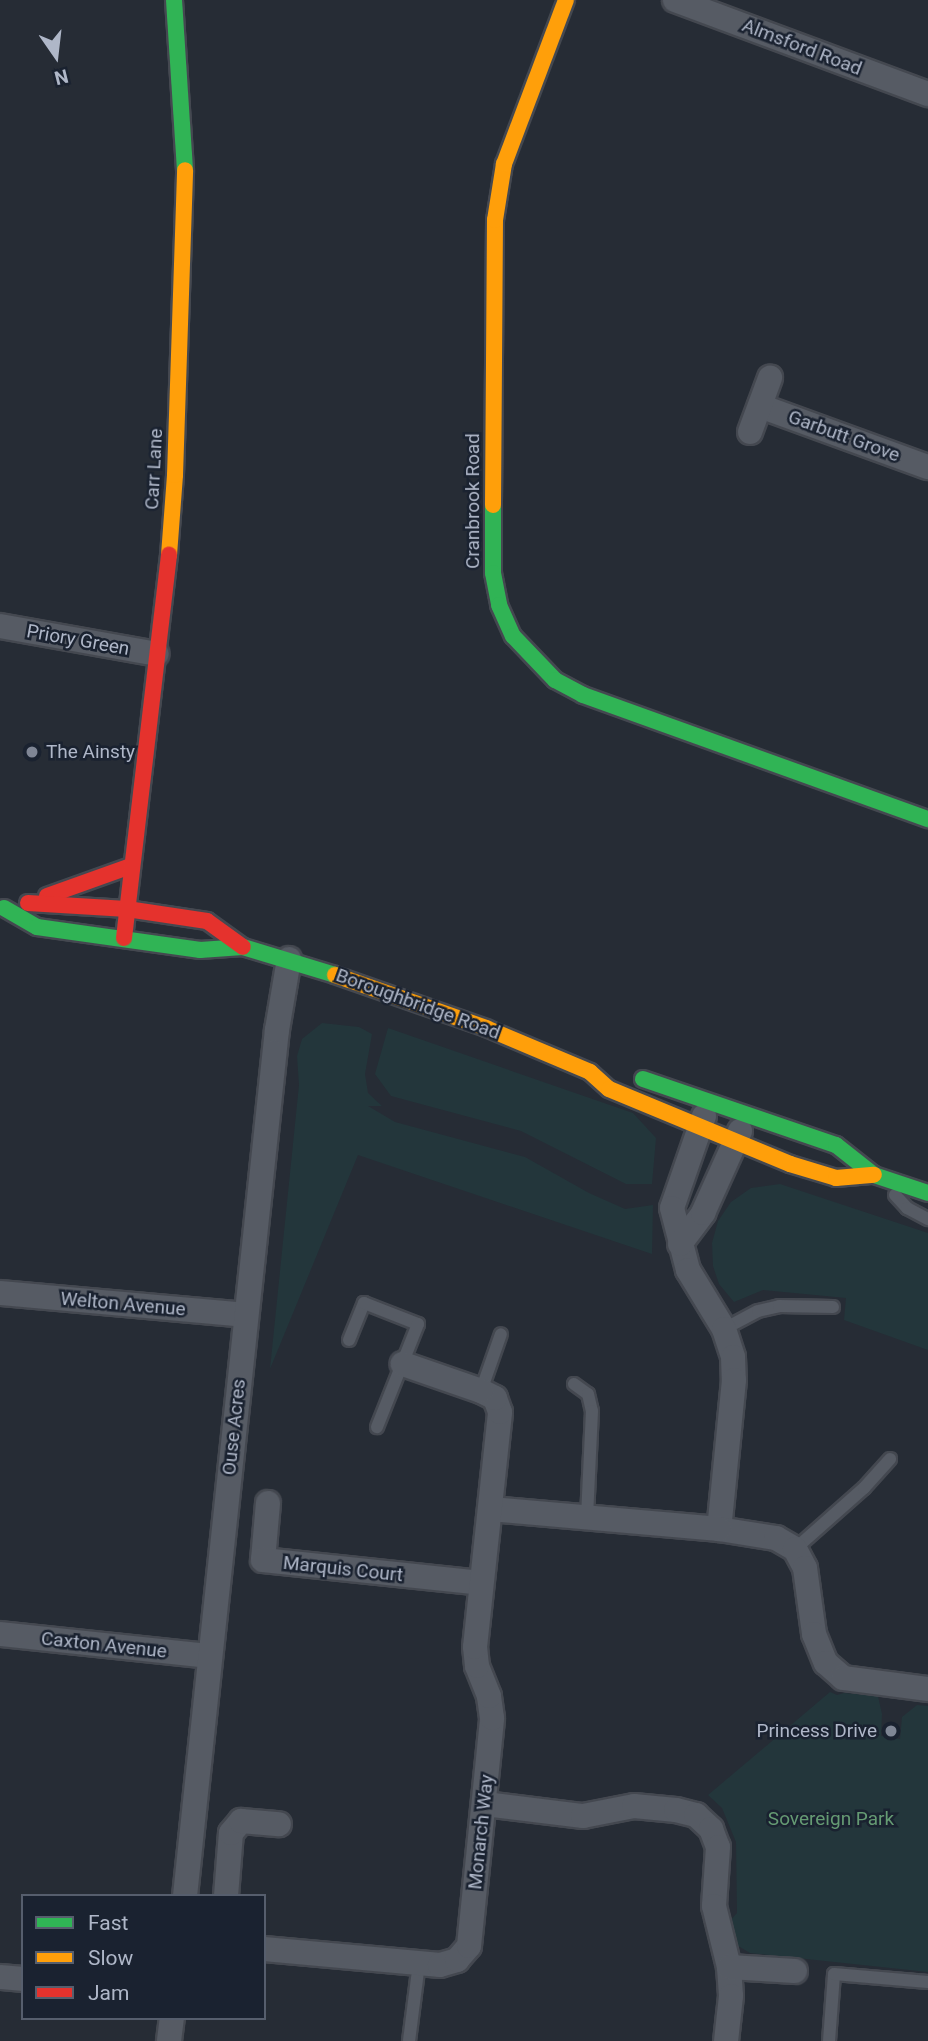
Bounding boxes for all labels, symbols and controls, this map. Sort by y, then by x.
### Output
street label: Almsford Road [739,14,865,80]
north arrow [21,21,91,91]
text: N [52,64,70,90]
street label: Garbutt Grove [785,405,903,467]
street label: Carr Lane [140,428,168,510]
street label: Cranbrook Road [462,433,484,569]
street label: Priory Green [25,620,131,660]
place label: The Ainsty [46,741,135,763]
marker: The Ainsty [24,744,40,760]
street label: Boroughbridge Road [333,964,503,1044]
street label: Welton Avenue [60,1287,186,1321]
street label: Ouse Acres [218,1378,250,1476]
street label: Marquis Court [282,1551,404,1587]
street label: Caxton Avenue [40,1627,168,1663]
place label: Princess Drive [756,1720,877,1742]
marker: Princess Drive [883,1723,899,1739]
street label: Monarch Way [464,1773,498,1891]
park label: Sovereign Park [768,1808,894,1830]
legend [21,1894,266,2020]
text: Fast [88,1911,128,1935]
text: Slow [88,1946,133,1970]
text: Jam [88,1981,129,2005]

